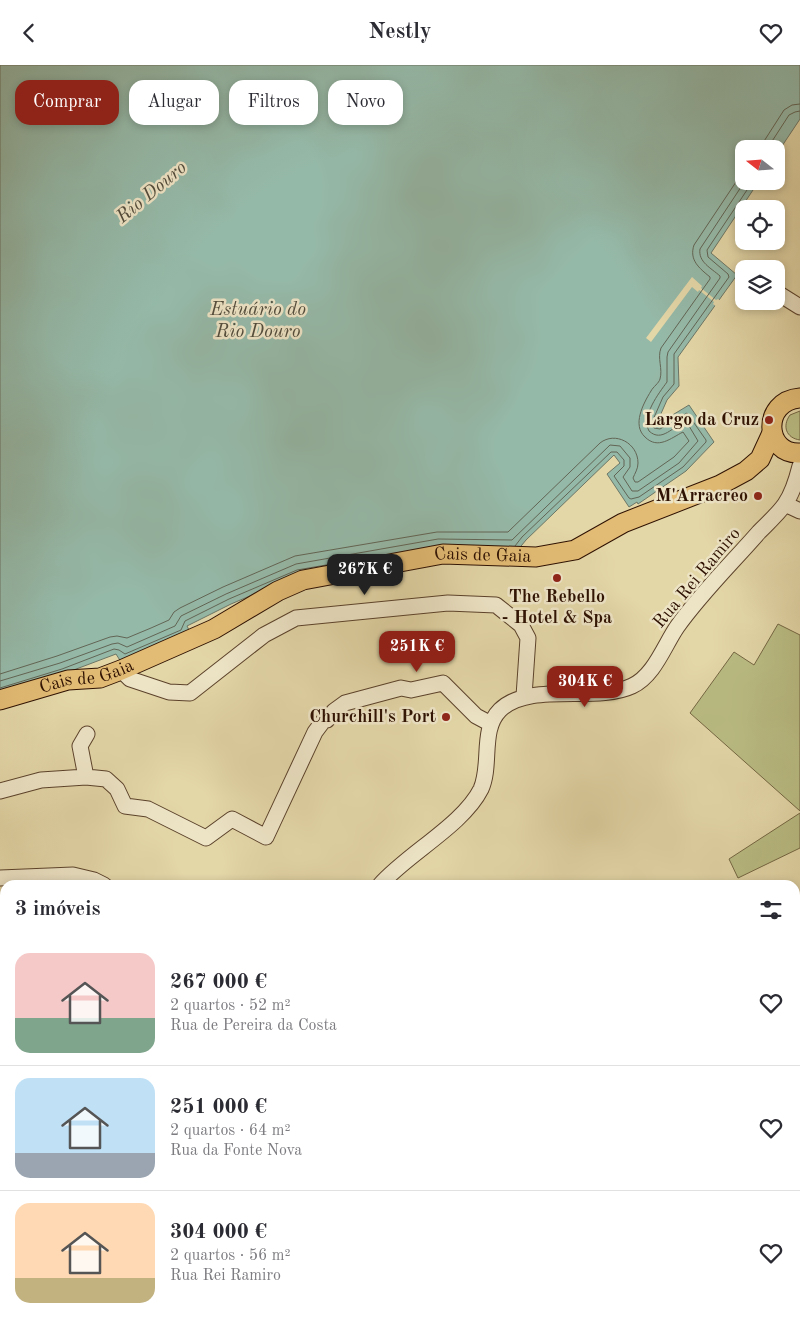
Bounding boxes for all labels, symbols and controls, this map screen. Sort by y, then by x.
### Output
icon: back [15,19,43,47]
icon: heart [757,19,785,47]
text: Nestly [369,21,431,43]
chip: Comprar [15,80,119,125]
chip: Alugar [129,80,219,125]
chip: Filtros [229,80,318,125]
chip: Novo [328,80,403,125]
north arrow [735,140,785,190]
map controls [735,140,785,310]
water label: Rio Douro [113,158,191,228]
button: locate [735,200,785,250]
button: layers [735,260,785,310]
water label: Estuário do Rio Douro [209,301,306,342]
place label: Largo da Cruz [644,411,759,429]
marker: Largo da Cruz [763,414,775,426]
place label: M'Arracreo [656,487,748,505]
marker: M'Arracreo [752,490,764,502]
street label: Rua Rei Ramiro [650,524,744,632]
street label: Cais de Gaia [433,545,532,566]
pin: 267K € [324,553,406,596]
text: 267K € [338,562,392,578]
marker: The Rebello - Hotel & Spa [551,572,563,584]
place label: The Rebello - Hotel & Spa [502,588,612,627]
pin: 251K € [376,631,458,673]
text: 251K € [390,639,444,655]
street label: Cais de Gaia [37,656,137,697]
pin: 304K € [544,665,626,708]
text: 304K € [558,674,612,690]
place label: Churchill's Port [309,708,436,726]
marker: Churchill's Port [440,711,452,723]
icon: filters [757,896,785,924]
text: 3 imóveis [15,899,100,920]
text: 267 000 € [170,972,267,993]
icon: home [55,973,115,1033]
icon: heart [757,989,785,1017]
text: 2 quartos · 52 m² [170,998,291,1014]
text: Rua de Pereira da Costa [170,1018,337,1034]
text: 251 000 € [170,1097,267,1118]
icon: home [55,1098,115,1158]
icon: heart [757,1114,785,1142]
text: 2 quartos · 64 m² [170,1123,291,1139]
text: Rua da Fonte Nova [170,1143,302,1159]
text: 304 000 € [170,1222,267,1243]
icon: home [55,1223,115,1283]
icon: heart [757,1239,785,1267]
text: 2 quartos · 56 m² [170,1248,291,1264]
text: Rua Rei Ramiro [170,1268,281,1284]

